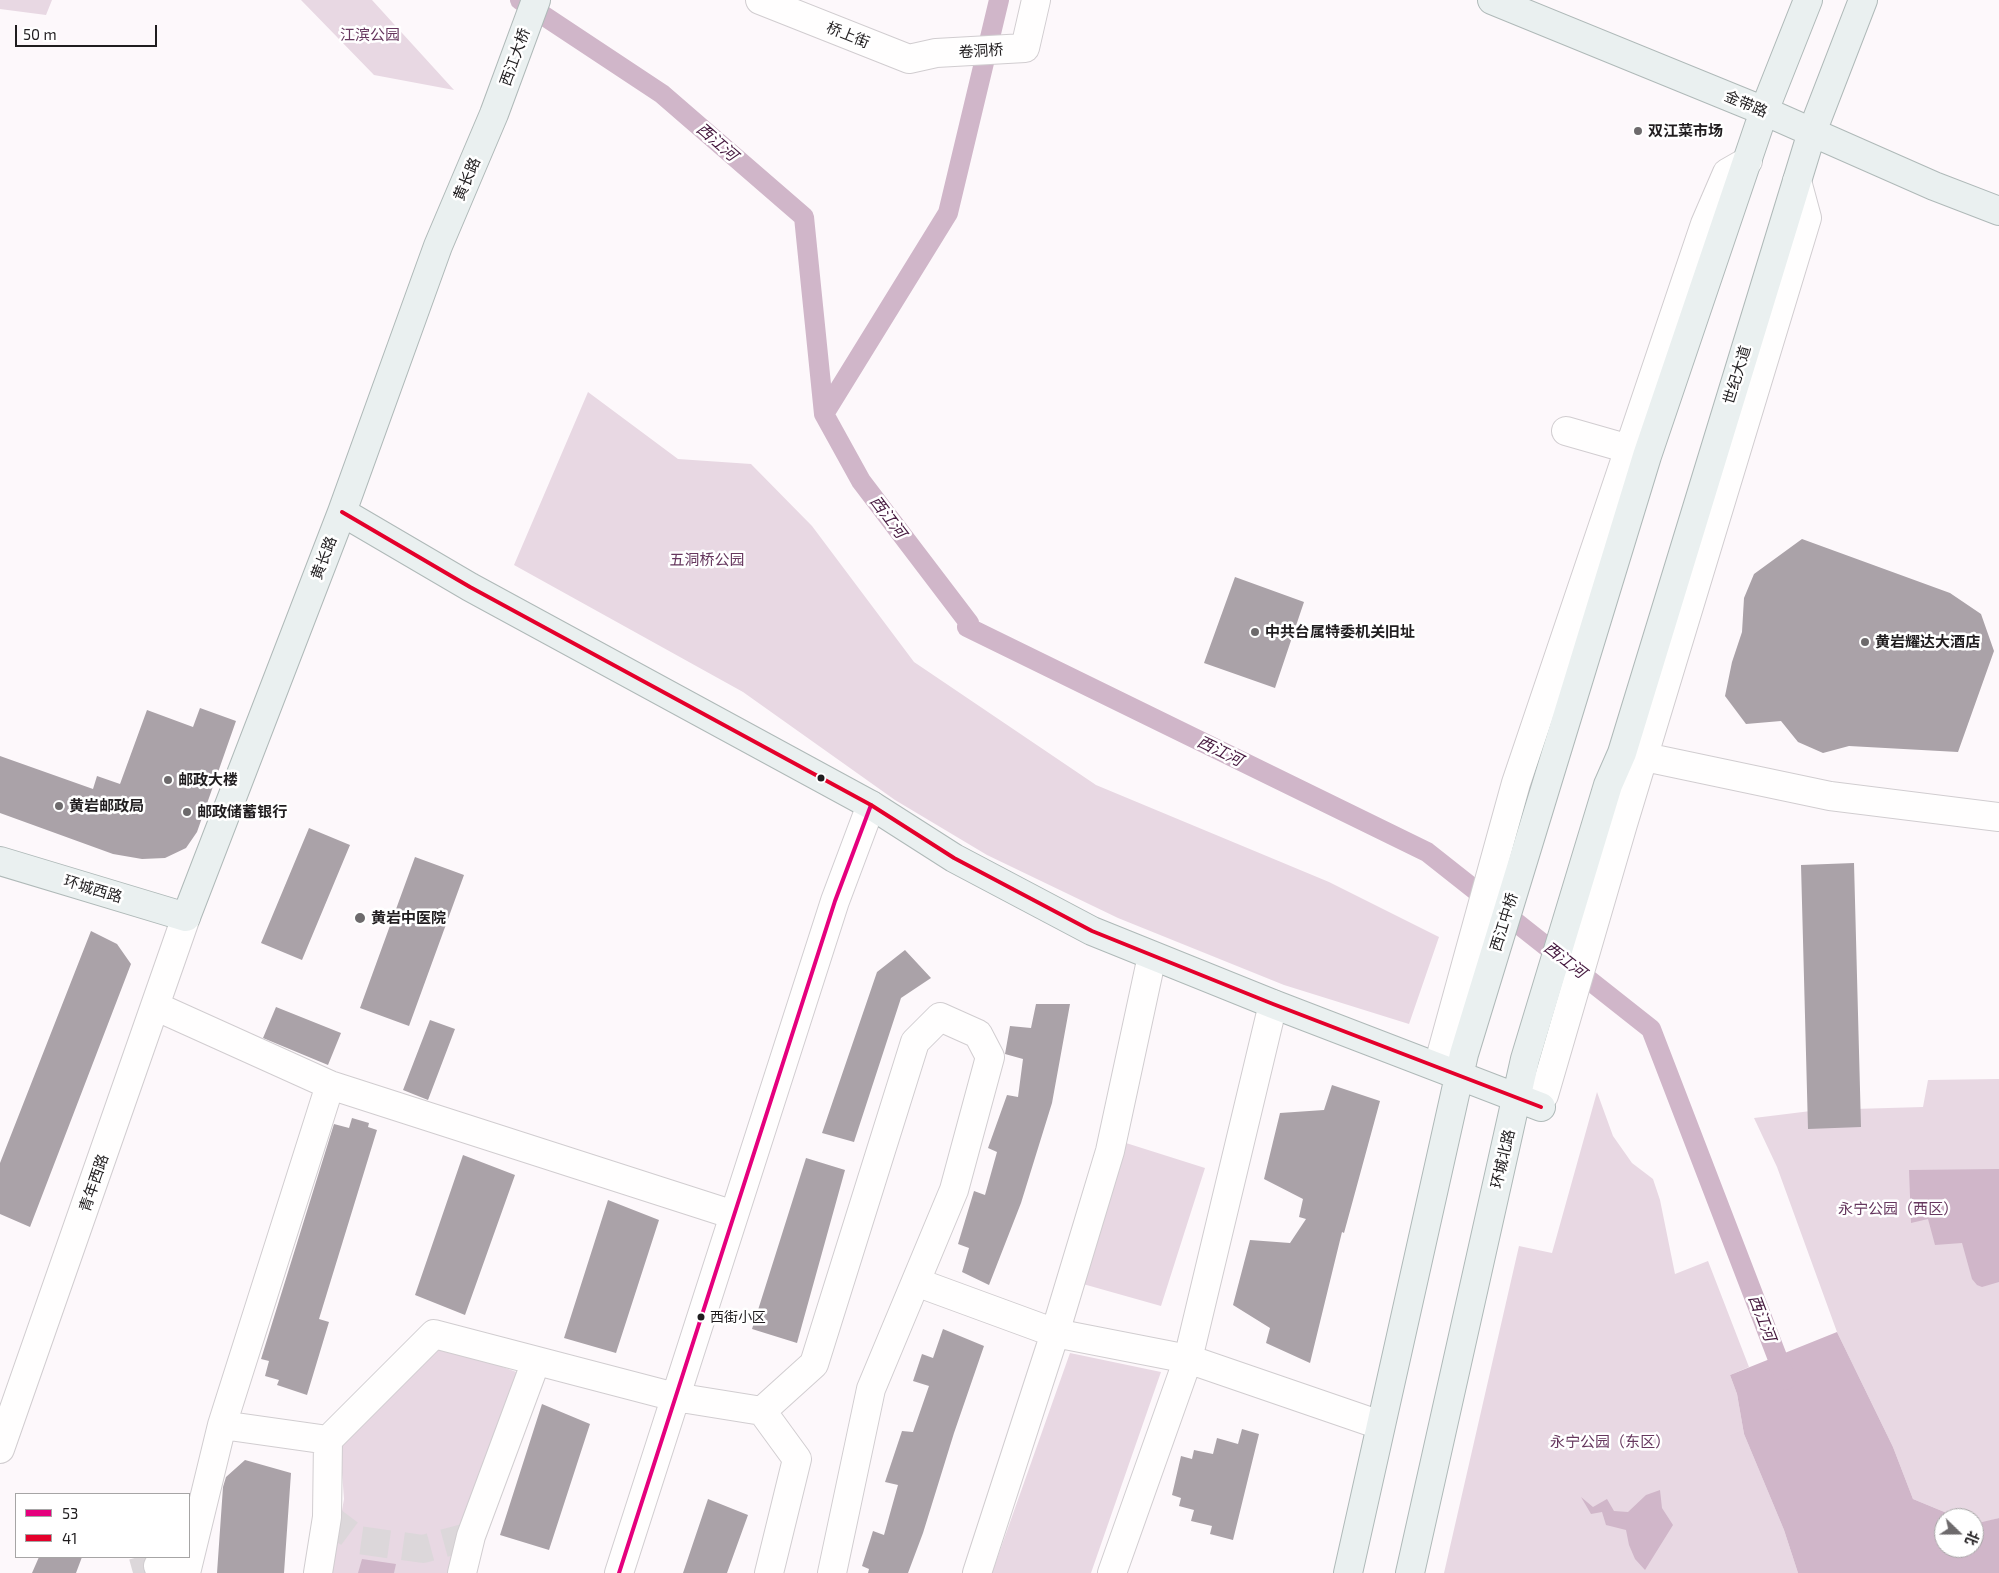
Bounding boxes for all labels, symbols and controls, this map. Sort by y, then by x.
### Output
scale bar [18,15,160,47]
street label: 桥上街 [824,18,872,52]
text: 50 m [23,25,57,43]
park label: 江滨公园 [340,26,400,44]
street label: 西江大桥 [496,26,534,88]
street label: 卷洞桥 [958,40,1004,62]
street label: 金带路 [1722,87,1770,121]
water label: 西江河 [693,119,741,165]
place label: 双江菜市场 [1648,122,1723,140]
marker: 双江菜市场 [1632,125,1644,137]
street label: 黄长路 [450,155,484,203]
street label: 世纪大道 [1720,344,1754,406]
water label: 西江河 [866,492,910,542]
street label: 黄长路 [308,534,340,582]
park label: 五洞桥公园 [670,551,744,569]
place label: 中共台属特委机关旧址 [1265,623,1415,641]
marker: 中共台属特委机关旧址 [1249,626,1261,638]
place label: 黄岩耀达大酒店 [1875,633,1980,651]
marker: 黄岩耀达大酒店 [1859,636,1871,648]
water label: 西江河 [1194,732,1246,770]
place label: 邮政大楼 [178,771,238,789]
unlabelled marker [816,773,826,783]
marker: 邮政大楼 [162,774,174,786]
place label: 黄岩邮政局 [69,797,144,815]
marker: 黄岩邮政局 [53,800,65,812]
place label: 邮政储蓄银行 [197,803,287,821]
marker: 邮政储蓄银行 [181,806,193,818]
street label: 环城西路 [62,872,124,906]
street label: 西江中桥 [1487,891,1521,953]
place label: 黄岩中医院 [371,909,446,927]
marker: 黄岩中医院 [353,911,367,925]
water label: 西江河 [1540,938,1590,982]
street label: 环城北路 [1487,1128,1519,1190]
street label: 青年西路 [76,1152,112,1214]
park label: 永宁公园（西区） [1838,1200,1958,1218]
water label: 西江河 [1744,1292,1780,1344]
place label: 西街小区 [710,1309,766,1325]
marker: 西街小区 [696,1312,706,1322]
park label: 永宁公园（东区） [1550,1433,1670,1451]
legend [15,1493,190,1558]
text: 53 [62,1504,78,1522]
north arrow [1934,1508,1984,1558]
text: 41 [62,1529,77,1547]
text: 北 [1962,1529,1983,1548]

